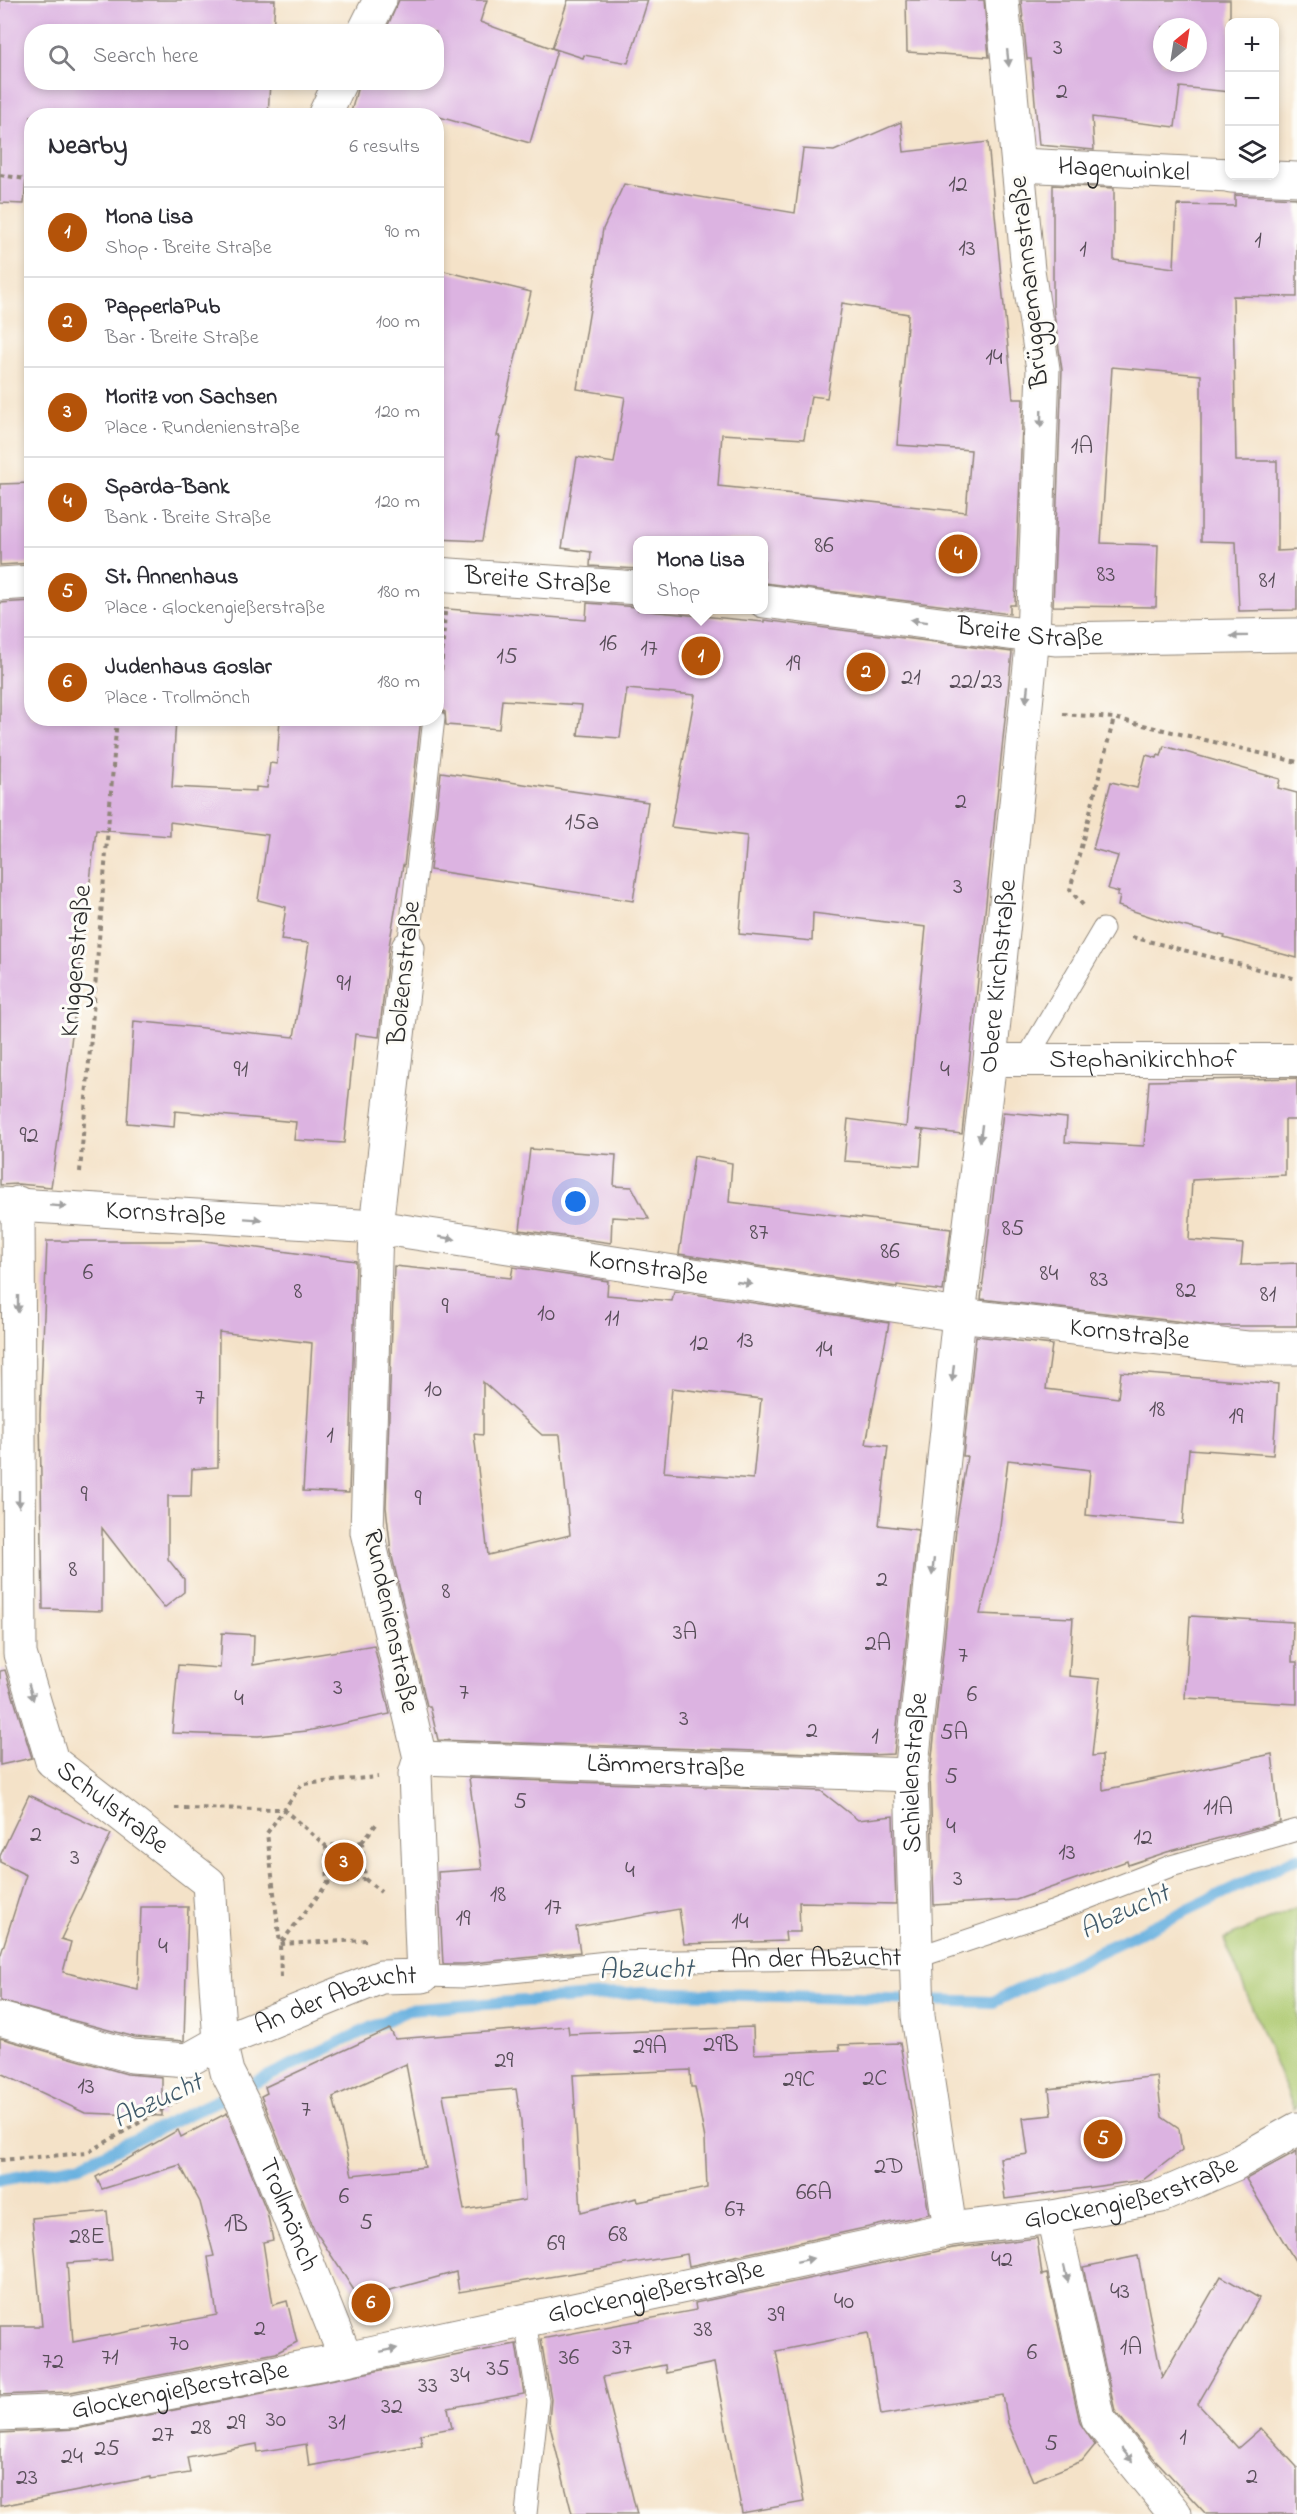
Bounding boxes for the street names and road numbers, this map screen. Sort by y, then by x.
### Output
street label: Hagenwinkel [1057,147,1191,193]
street label: Brüggemannstraße [999,173,1061,391]
street label: Breite Straße [462,556,613,606]
street label: Breite Straße [953,607,1104,659]
street label: Obere Kirchstraße [969,877,1028,1075]
street label: Kniggenstraße [51,882,103,1039]
street label: Bolzenstraße [378,898,432,1048]
street label: Stephanikirchhof [1049,1041,1237,1080]
street label: Kornstraße [104,1191,228,1237]
street label: Kornstraße [586,1240,712,1297]
street label: Kornstraße [1067,1308,1193,1361]
street label: Rundenienstraße [352,1526,429,1717]
street label: Schielenstraße [891,1689,939,1854]
street label: Lämmerstraße [586,1744,746,1789]
street label: Schulstraße [47,1751,178,1865]
street label: An der Abzucht [731,1939,902,1980]
street label: An der Abzucht [249,1957,417,2046]
street label: Glockengießerstraße [1022,2145,1245,2240]
street label: Trollmönch [248,2152,328,2277]
street label: Glockengießerstraße [544,2250,769,2335]
street label: Glockengießerstraße [68,2351,293,2430]

